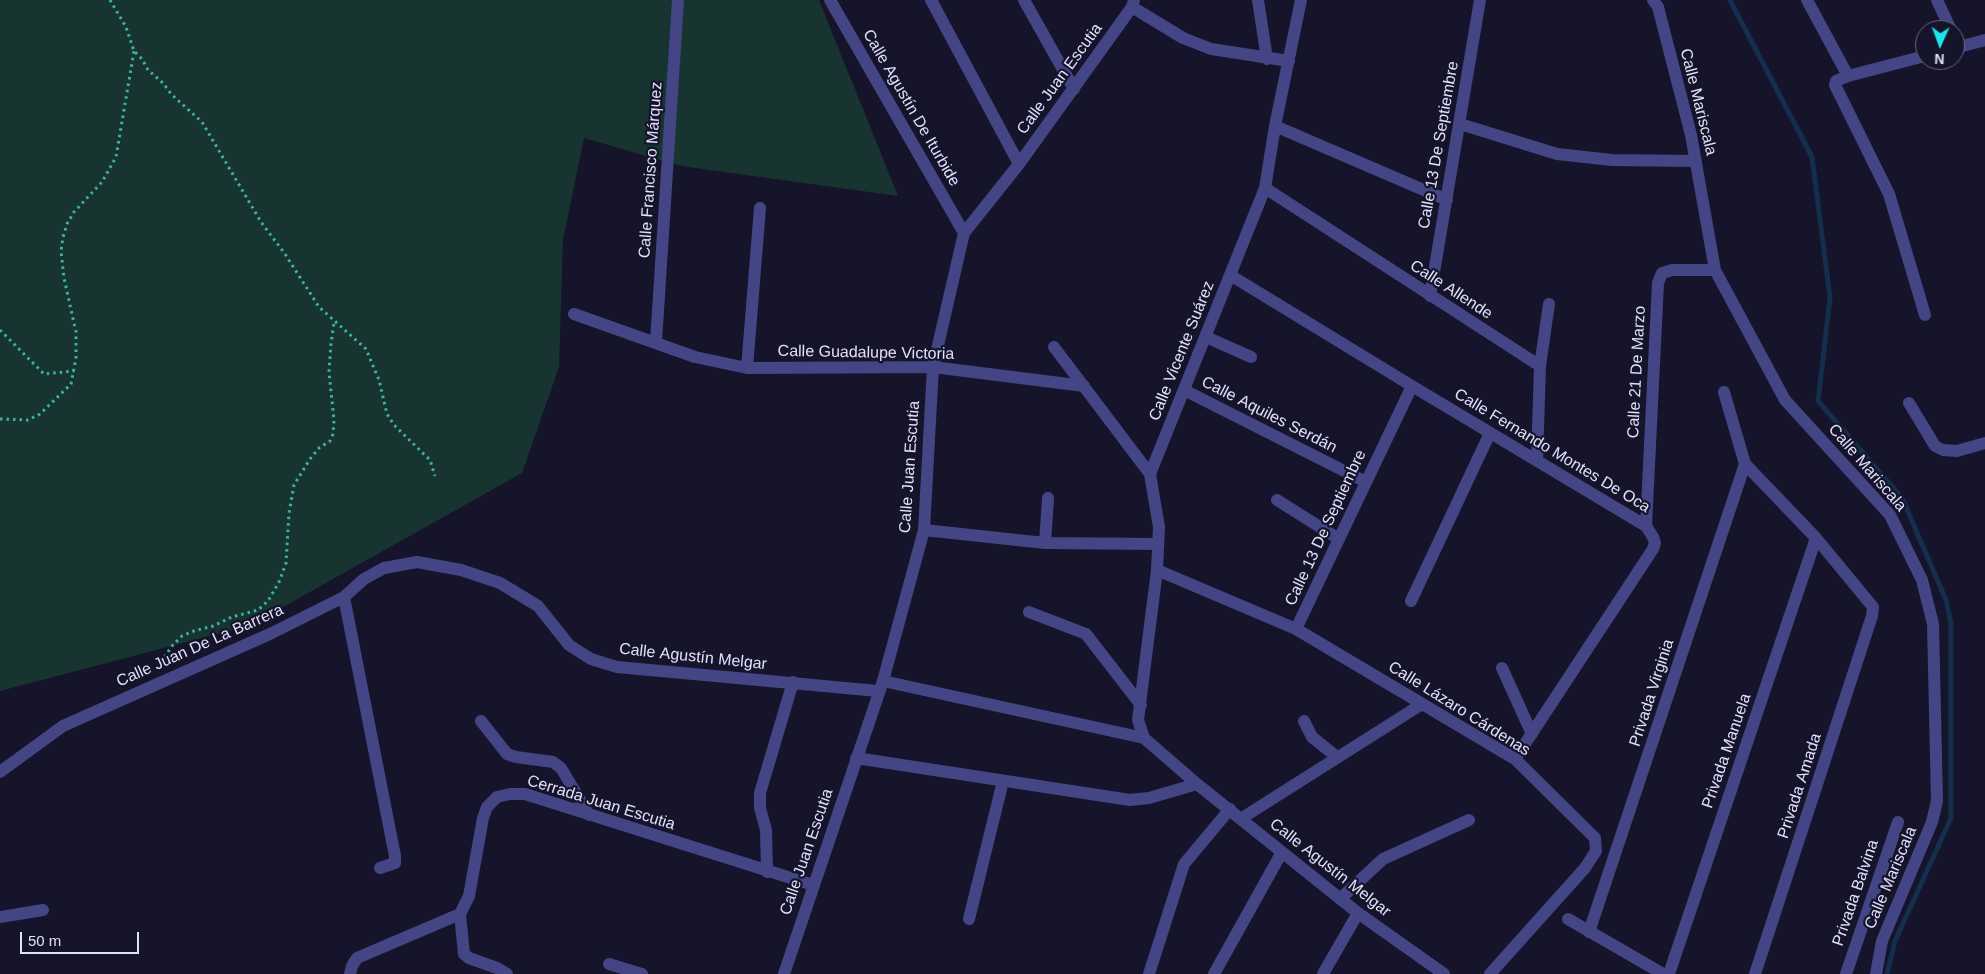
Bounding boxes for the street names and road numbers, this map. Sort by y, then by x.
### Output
street label: Calle Juan Escutia [1013,20,1107,138]
street label: Calle Agustín De Iturbide [858,26,964,190]
street label: Calle Mariscala [1675,47,1721,157]
street label: Calle 13 De Septiembre [1415,60,1463,230]
street label: Calle Francisco Márquez [635,81,667,259]
street label: Calle Allende [1406,256,1496,324]
street label: Calle Vicente Suárez [1145,278,1219,424]
street label: Calle 21 De Marzo [1624,305,1650,439]
street label: Calle Guadalupe Victoria [777,342,955,364]
street label: Calle Aquiles Serdán [1198,373,1340,457]
street label: Calle Fernando Montes De Oca [1451,385,1653,517]
street label: Calle Juan Escutia [896,400,924,534]
street label: Calle Mariscala [1824,420,1910,516]
street label: Calle 13 De Septiembre [1281,447,1371,609]
street label: Calle Juan De La Barrera [114,601,286,691]
street label: Privada Virginia [1626,637,1678,749]
street label: Calle Agustín Melgar [618,640,768,674]
street label: Calle Lázaro Cárdenas [1385,657,1533,761]
street label: Privada Manuela [1698,691,1756,811]
street label: Privada Amada [1774,731,1826,841]
street label: Cerrada Juan Escutia [525,771,677,835]
street label: Calle Juan Escutia [776,786,838,918]
street label: Calle Agustín Melgar [1266,815,1394,921]
street label: Calle Mariscala [1861,824,1921,932]
street label: Privada Balvina [1829,837,1883,949]

